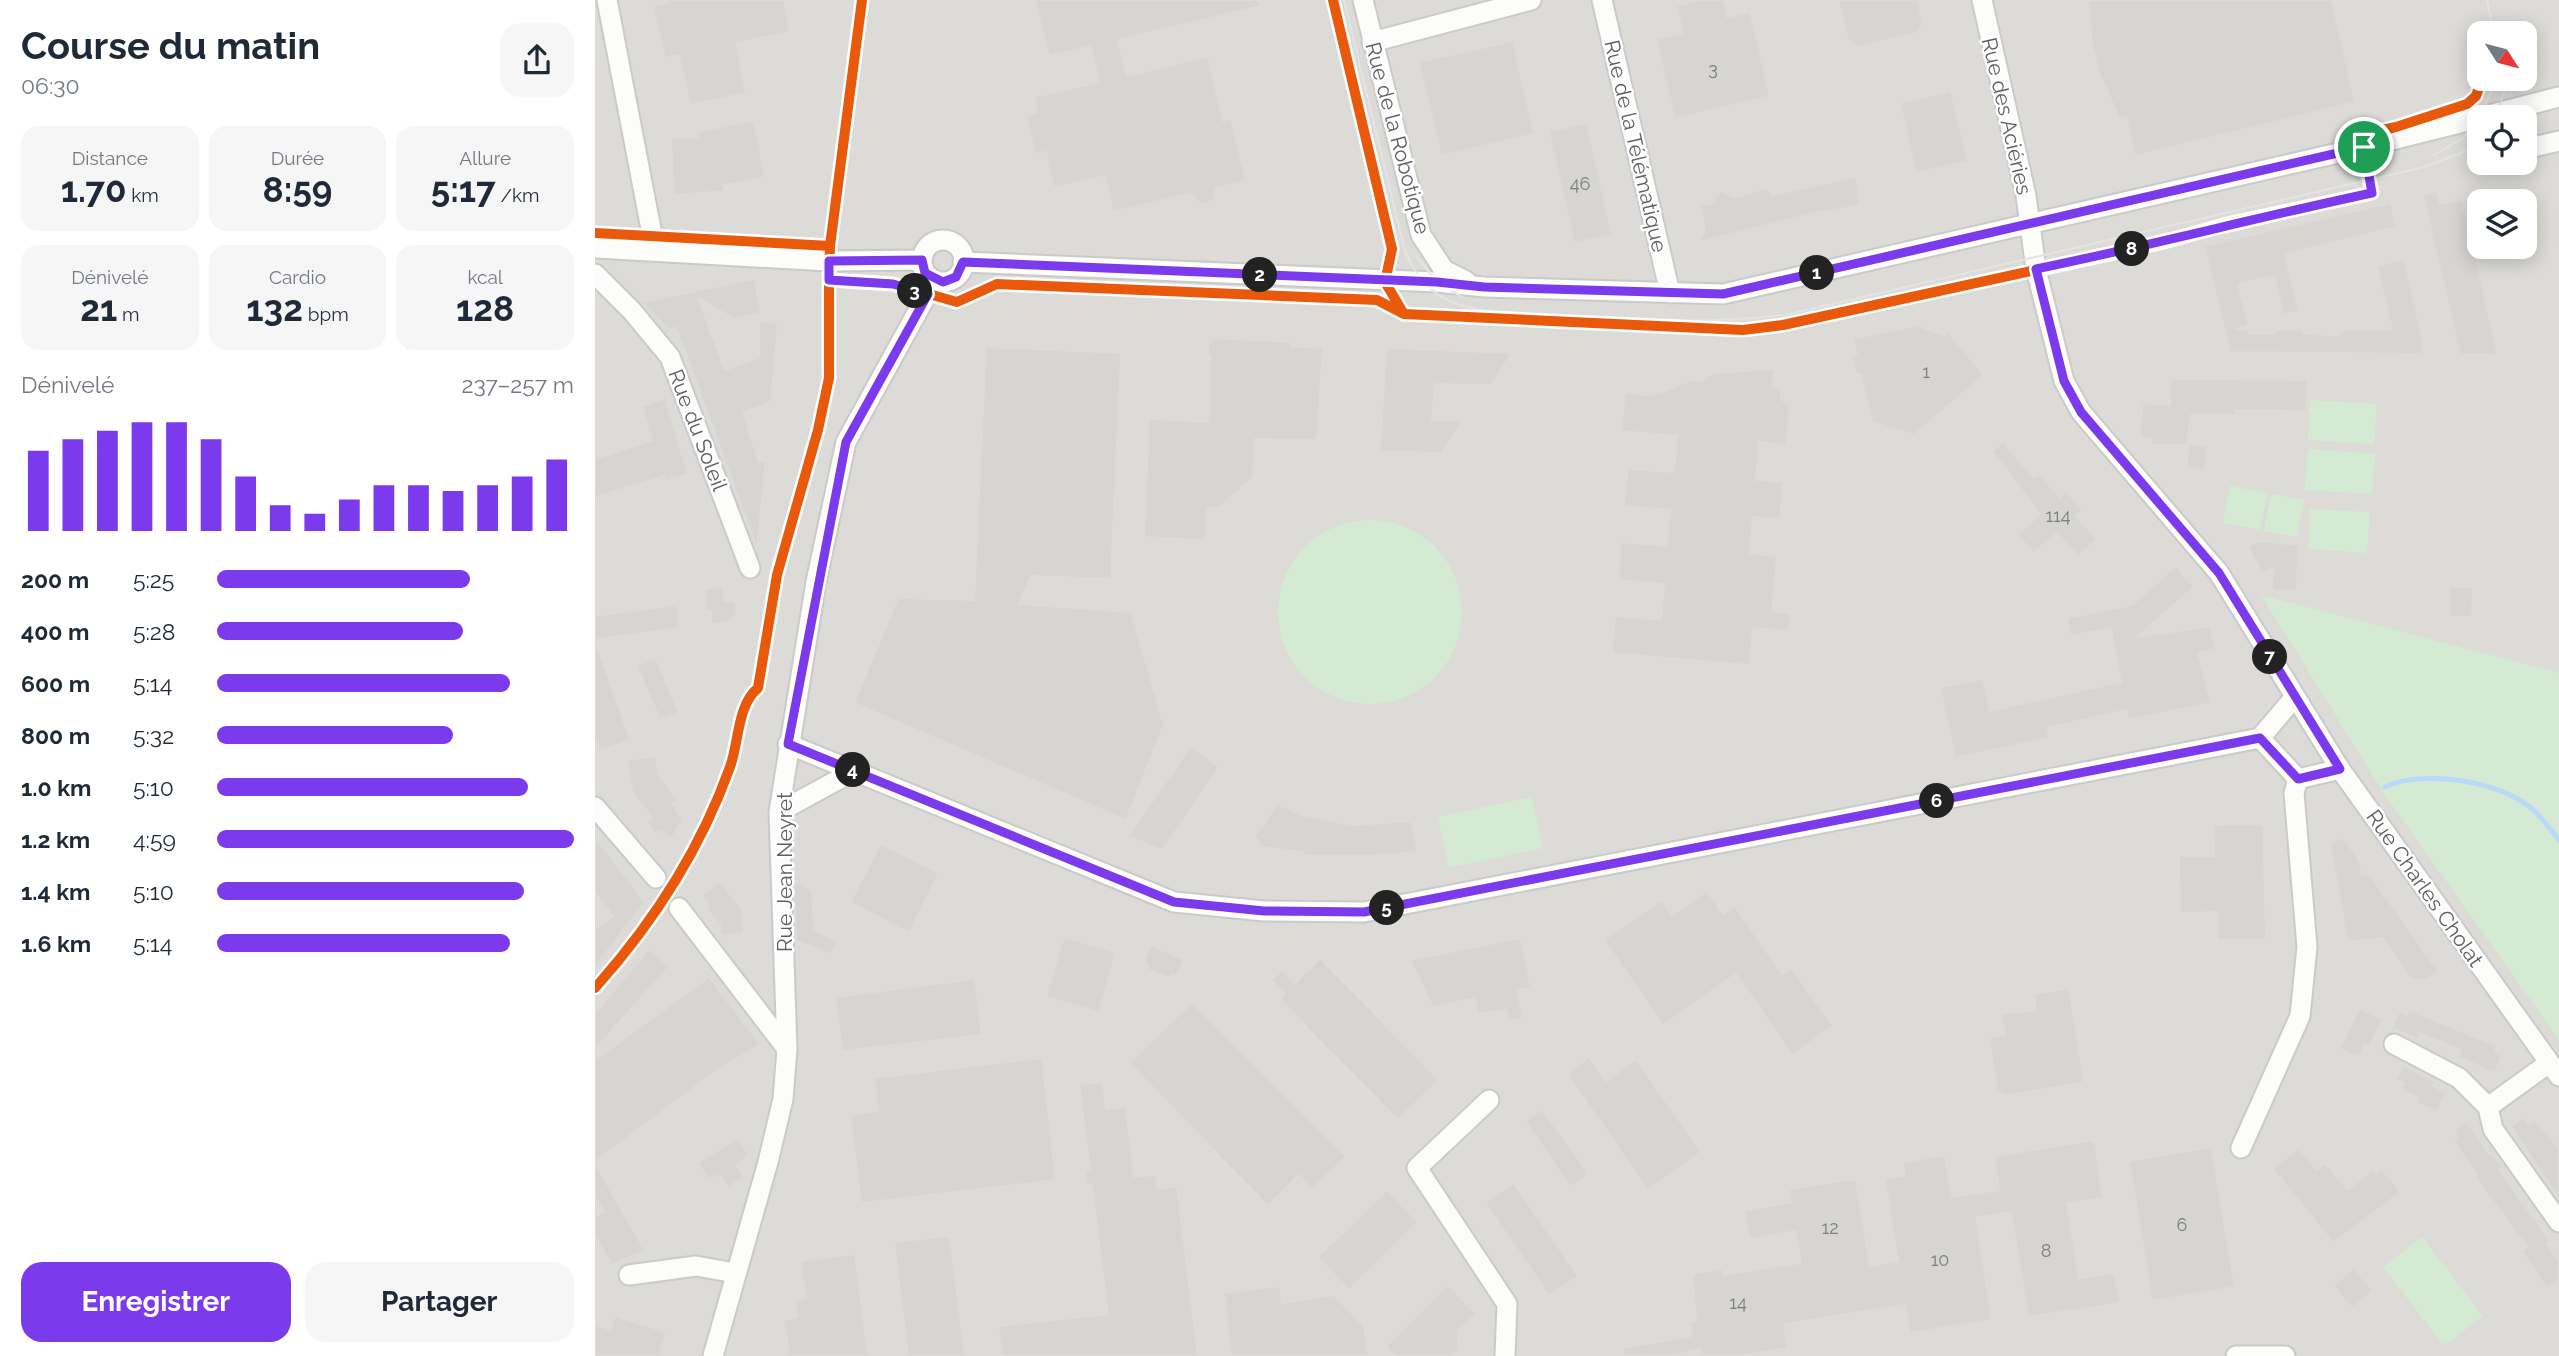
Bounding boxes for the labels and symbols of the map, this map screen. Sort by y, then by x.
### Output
north arrow [2467,21,2537,91]
street label: Rue des Aciéries [1977,35,2037,197]
street label: Rue de la Télématique [1599,37,1673,255]
street label: Rue de la Robotique [1360,39,1436,237]
house number: 3 [1708,58,1718,79]
pin [2334,117,2394,177]
house number: 46 [1570,173,1590,194]
pin: 8 [2115,232,2149,266]
pin: 1 [1799,256,1835,290]
pin: 2 [1243,258,1277,292]
pin: 3 [897,274,933,308]
house number: 1 [1922,361,1930,382]
street label: Rue du Soleil [663,366,733,495]
house number: 114 [2045,505,2071,526]
pin: 7 [2253,640,2287,674]
pin: 4 [835,752,871,788]
pin: 6 [1919,784,1955,818]
street label: Rue Jean Neyret [772,792,797,952]
street label: Rue Charles Cholat [2361,805,2489,971]
pin: 5 [1369,890,1405,926]
house number: 6 [2177,1214,2188,1235]
house number: 12 [1821,1217,1839,1238]
house number: 8 [2041,1240,2051,1261]
house number: 10 [1931,1249,1949,1270]
house number: 14 [1729,1292,1747,1313]

